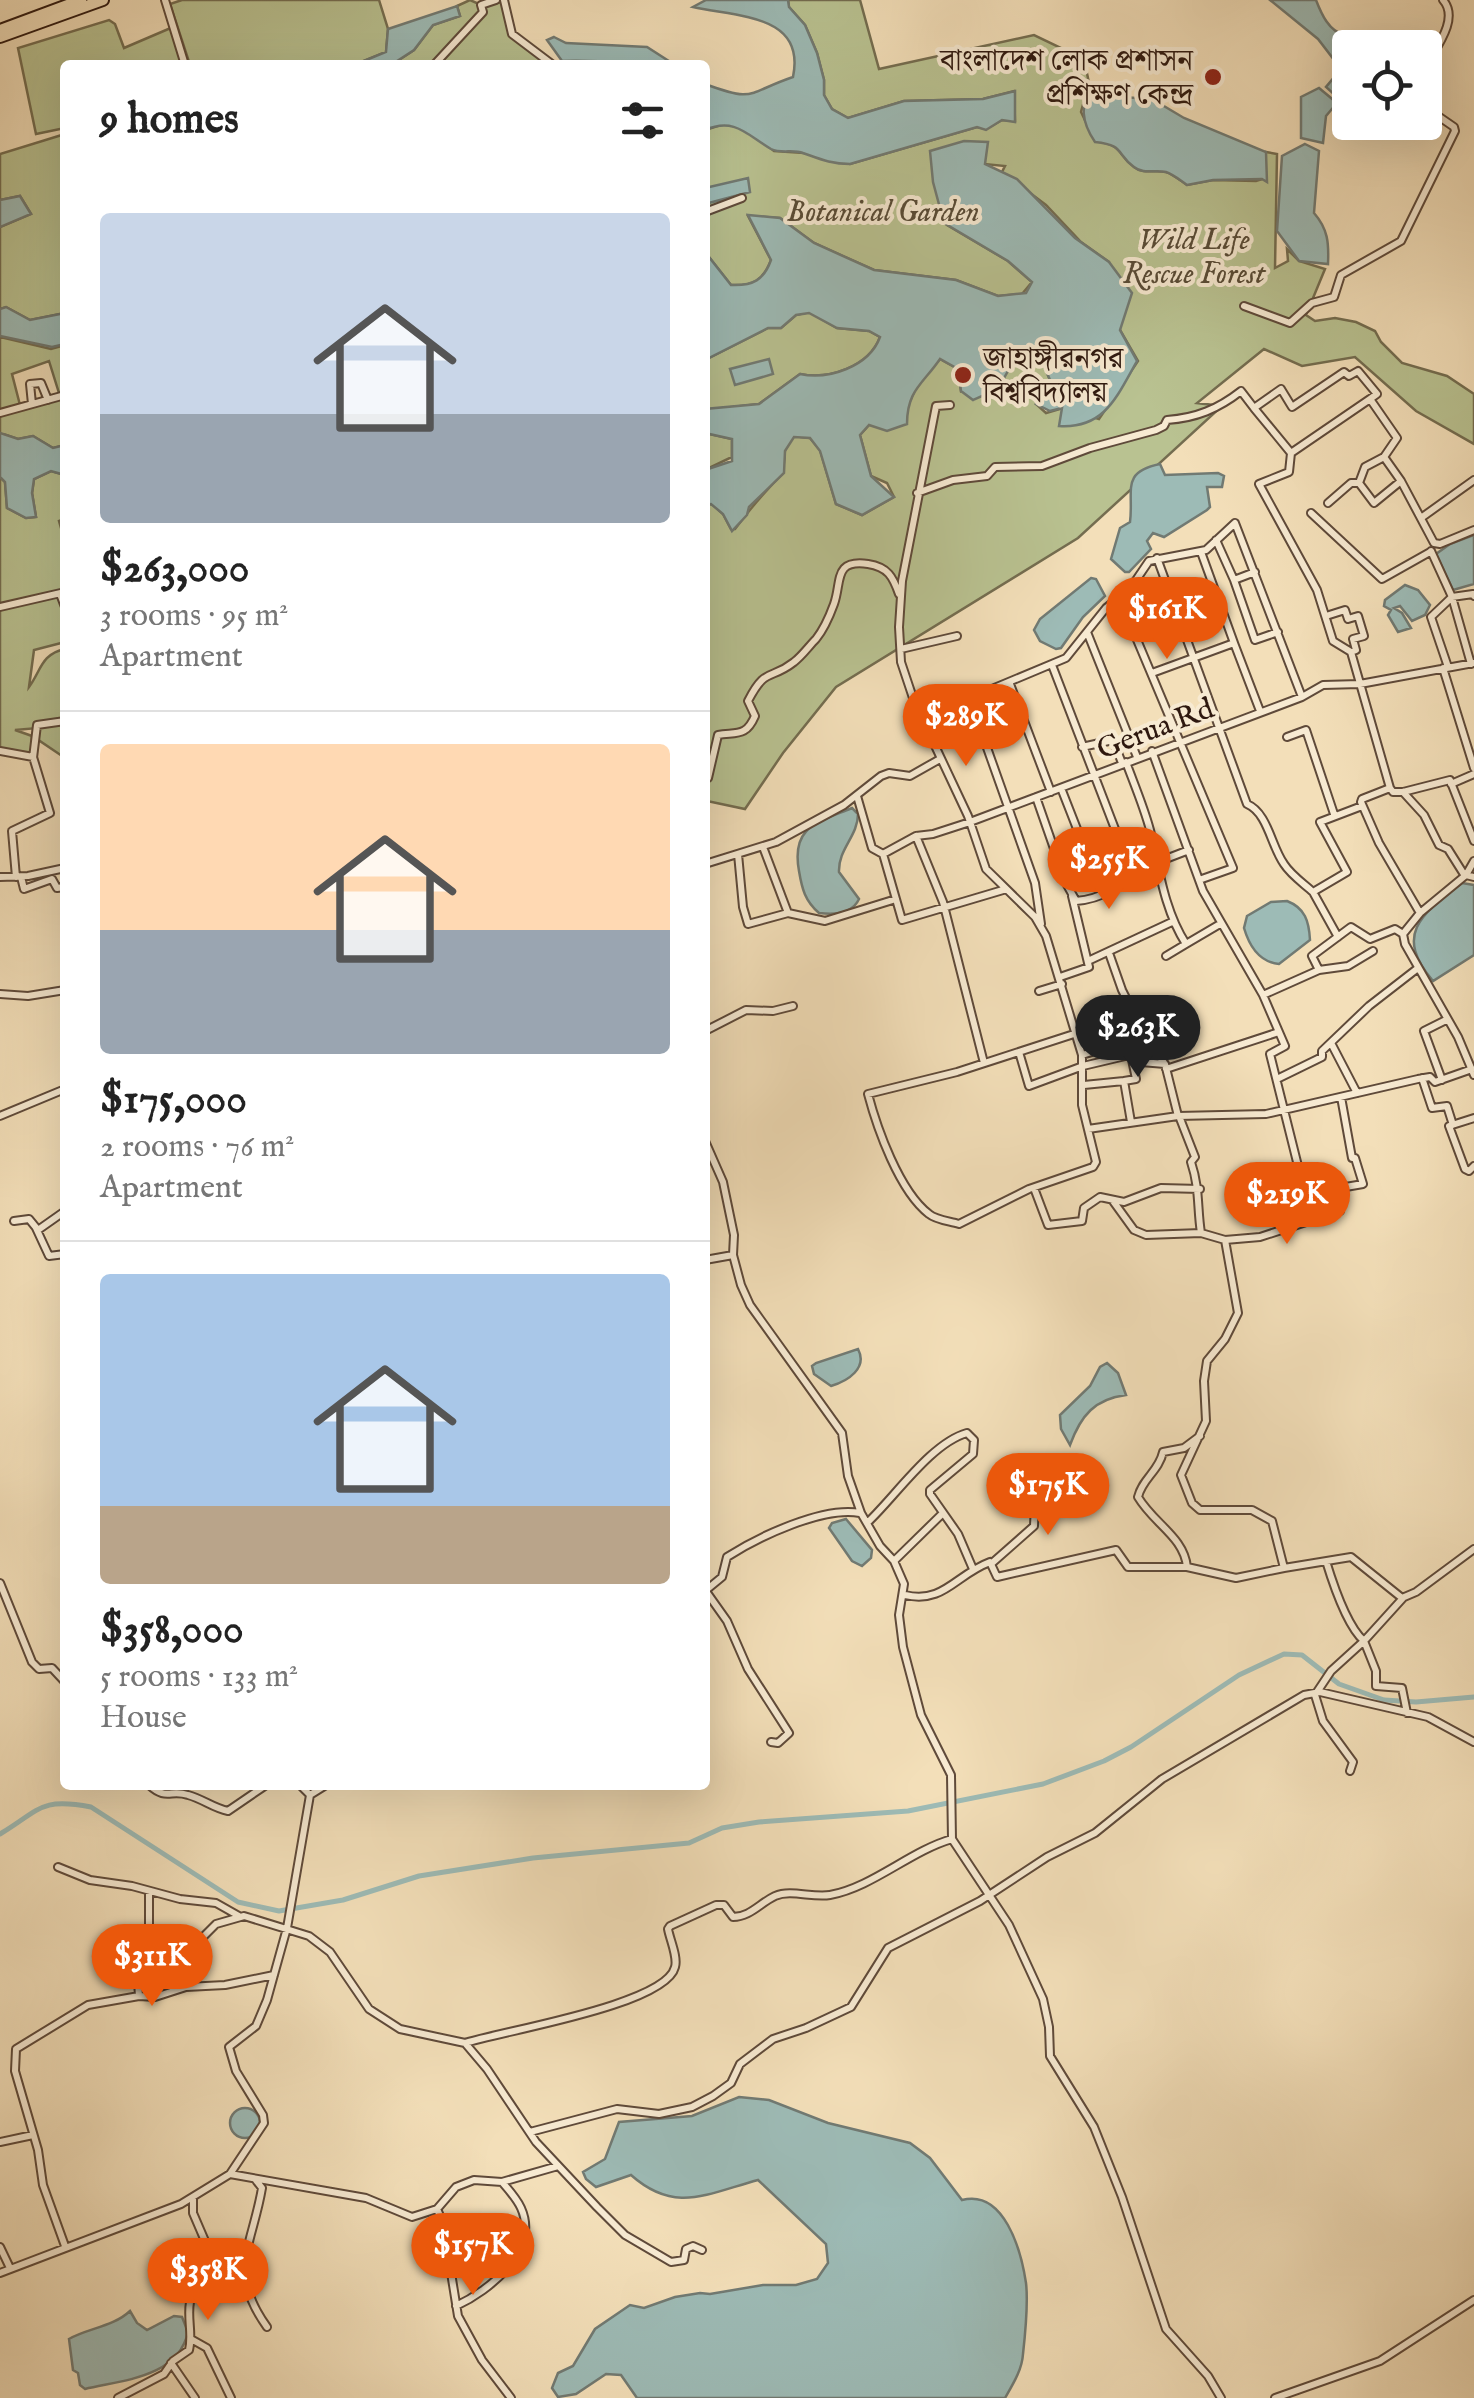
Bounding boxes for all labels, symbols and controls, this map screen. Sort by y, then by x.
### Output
map controls [1332,30,1442,140]
button: locate [1332,30,1442,140]
place label: বাংলাদেশ লোক প্রশাসন প্রশিক্ষণ কেন্দ্র [939,43,1195,115]
marker: বাংলাদেশ লোক প্রশাসন প্রশিক্ষণ কেন্দ্র [1202,66,1224,88]
icon: filters [615,93,670,148]
text: 9 homes [100,94,239,147]
park label: Botanical Garden [786,194,980,232]
park label: Wild Life Rescue Forest [1123,222,1267,294]
icon: home [295,278,475,458]
place label: জাহাঙ্গীরনগর বিশ্ববিদ্যালয় [982,340,1125,413]
marker: জাহাঙ্গীরনগর বিশ্ববিদ্যালয় [952,364,974,386]
text: $263,000 [100,543,249,596]
pin: $161K [1097,577,1237,662]
text: $161K [1128,589,1206,630]
text: 3 rooms · 95 m² [100,596,288,637]
text: Apartment [100,637,243,678]
pin: $289K [896,684,1036,769]
street label: Gerua Rd [1092,690,1221,770]
text: $289K [925,696,1007,737]
icon: home [295,809,475,989]
pin: $255K [1039,827,1179,912]
text: $255K [1070,839,1148,880]
pin: $263K [1068,995,1208,1080]
text: $263K [1097,1007,1179,1048]
text: $175,000 [100,1074,247,1127]
text: 2 rooms · 76 m² [100,1127,294,1168]
pin: $219K [1217,1162,1357,1247]
text: Apartment [100,1168,243,1209]
text: $219K [1246,1174,1328,1215]
icon: home [295,1339,475,1519]
pin: $175K [978,1453,1118,1538]
text: $175K [1008,1465,1088,1506]
text: $358,000 [100,1604,244,1657]
text: 5 rooms · 133 m² [100,1657,298,1698]
text: House [100,1698,187,1739]
pin: $311K [82,1924,222,2009]
text: $311K [114,1936,190,1977]
pin: $157K [403,2213,543,2298]
text: $157K [433,2225,513,2266]
pin: $358K [138,2238,278,2323]
text: $358K [170,2250,246,2291]

